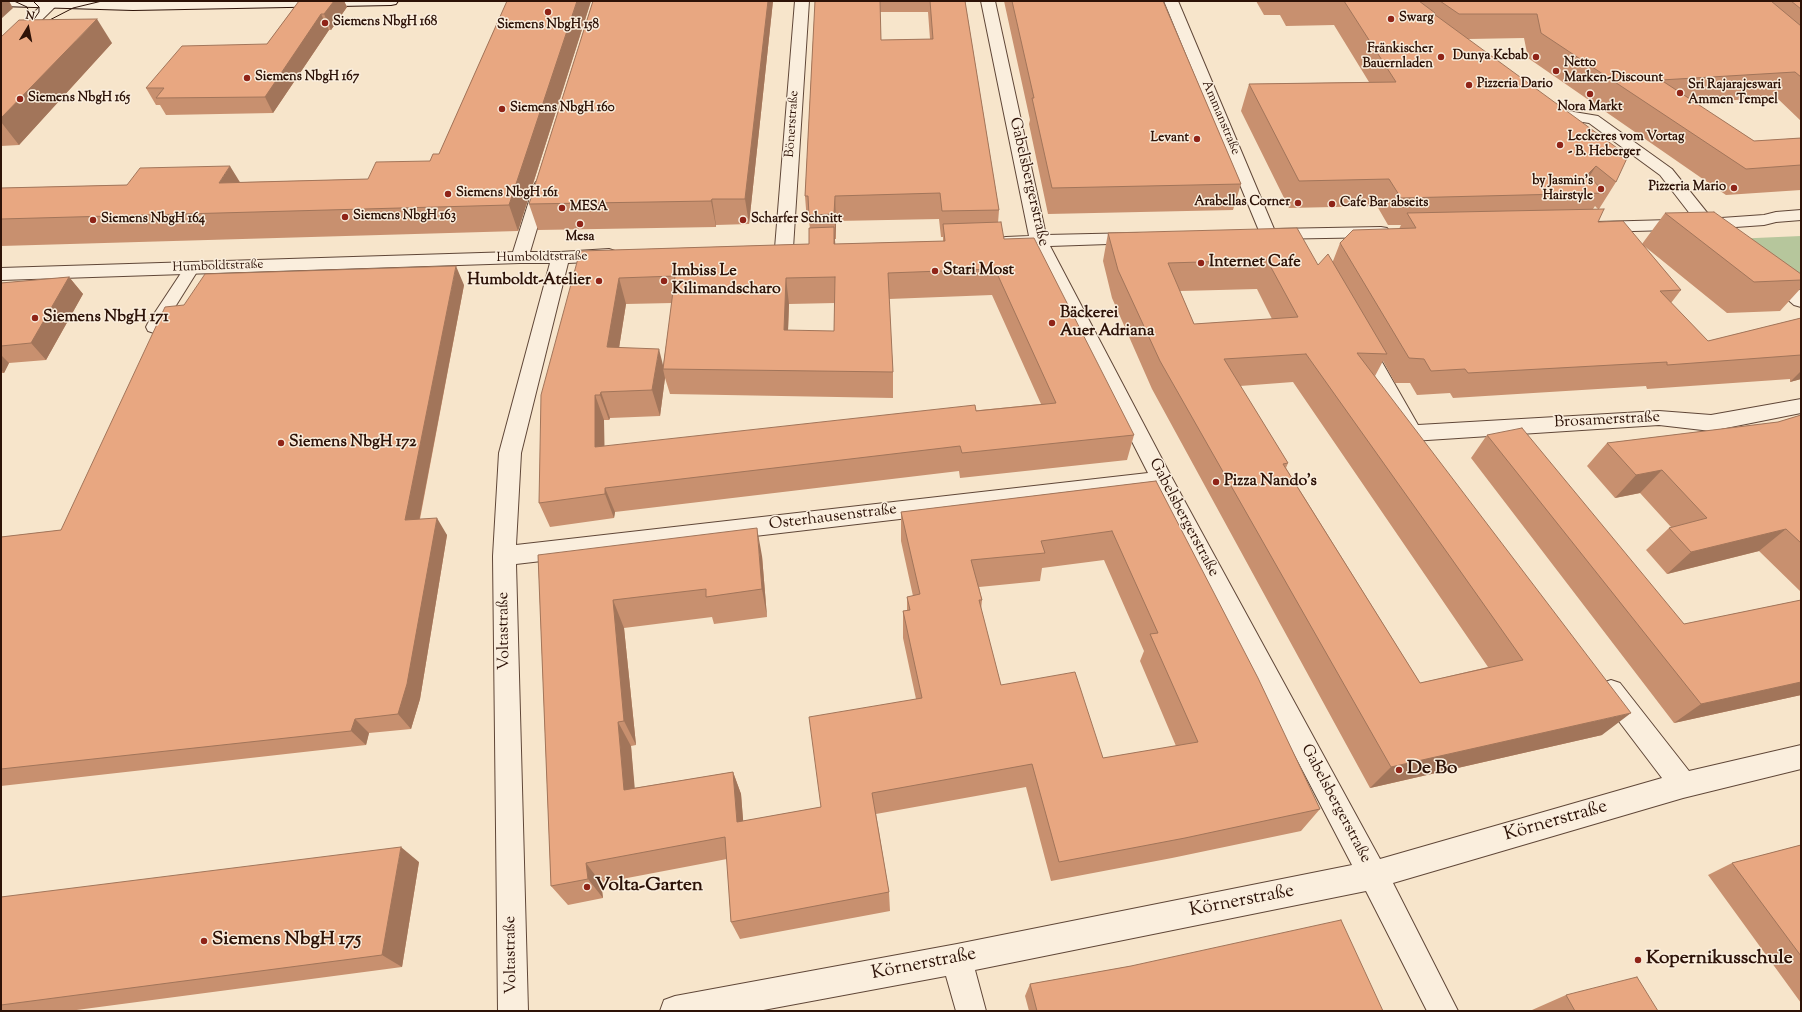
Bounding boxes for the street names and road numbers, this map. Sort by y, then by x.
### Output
street label: Ammanstraße [1197,79,1243,157]
street label: Bönerstraße [783,90,803,158]
street label: Gabelsbergerstraße [1004,116,1052,248]
street label: Humboldtstraße [496,249,588,267]
street label: Humboldtstraße [172,258,264,276]
street label: Brosamerstraße [1554,409,1660,433]
street label: Gabelsbergerstraße [1144,455,1222,581]
street label: Osterhausenstraße [768,501,898,535]
street label: Voltastraße [495,592,515,670]
street label: Gabelsbergerstraße [1296,741,1374,867]
street label: Körnerstraße [1502,796,1610,848]
street label: Körnerstraße [1188,881,1296,923]
street label: Voltastraße [502,916,522,994]
street label: Körnerstraße [870,944,978,986]

